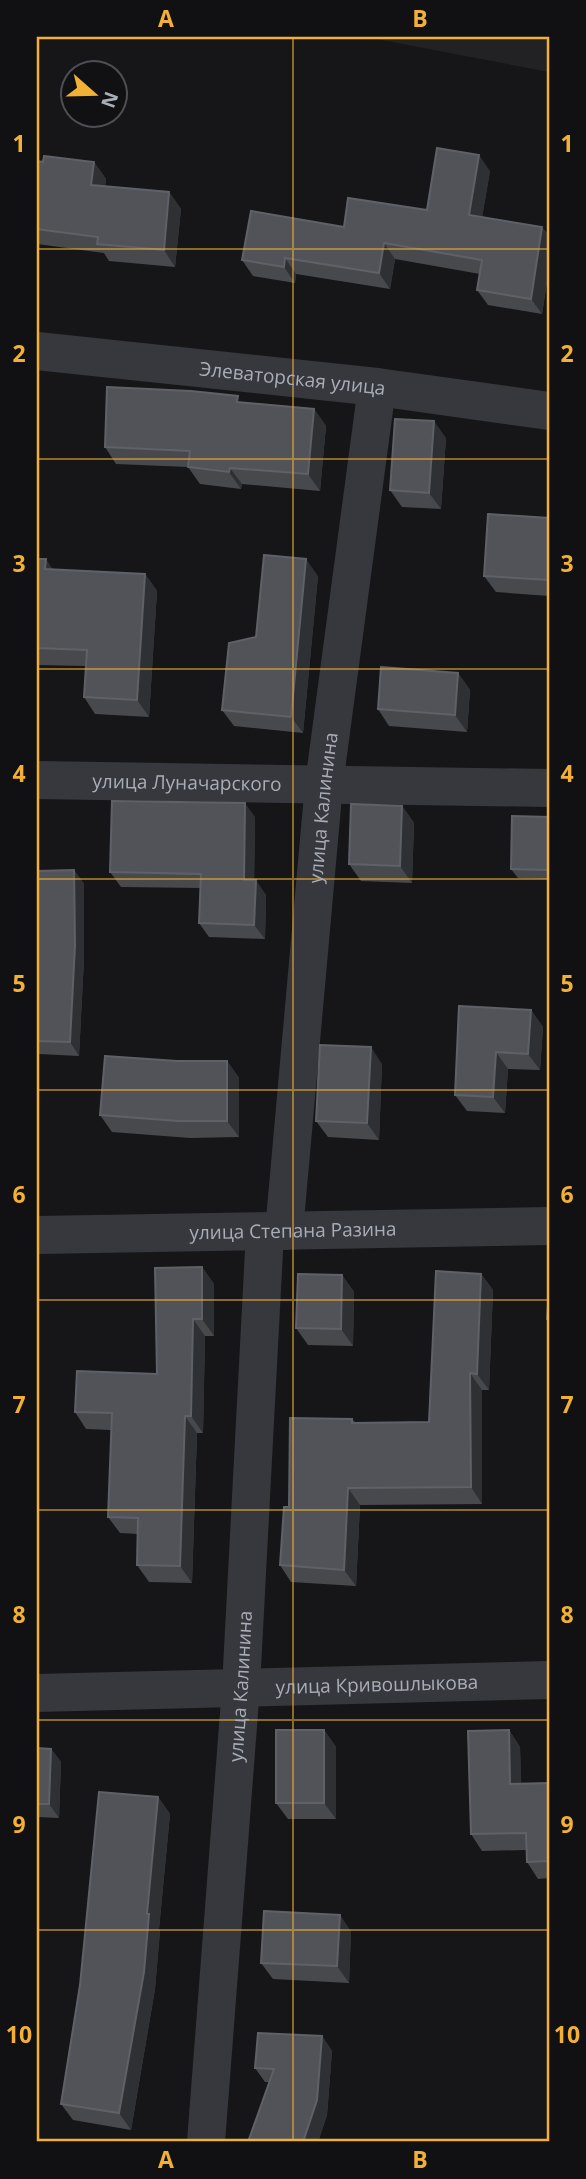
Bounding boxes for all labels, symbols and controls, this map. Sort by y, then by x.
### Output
text: A [158,2,174,34]
text: B [412,2,428,34]
north arrow [60,60,130,130]
text: N [95,88,125,112]
text: 1 [12,127,26,159]
text: 1 [560,127,574,159]
text: 2 [12,337,26,369]
text: 2 [560,337,574,369]
street label: Элеваторская улица [198,355,387,401]
text: 3 [12,547,26,579]
text: 3 [560,547,574,579]
street label: улица Калинина [302,731,344,884]
text: 4 [12,757,26,789]
text: 4 [560,757,574,789]
street label: улица Луначарского [92,768,282,797]
text: 5 [12,967,26,999]
text: 5 [560,967,574,999]
text: 6 [12,1178,26,1210]
text: 6 [560,1178,574,1210]
street label: улица Степана Разина [189,1216,397,1245]
text: 7 [12,1388,26,1420]
text: 7 [560,1388,574,1420]
text: 8 [12,1598,26,1630]
text: 8 [560,1598,574,1630]
street label: улица Калинина [222,1610,258,1763]
street label: улица Кривошлыкова [275,1669,479,1700]
text: 9 [12,1808,26,1840]
text: 9 [560,1808,574,1840]
text: 10 [6,2018,32,2050]
text: 10 [554,2018,580,2050]
text: A [158,2143,174,2175]
text: B [412,2143,428,2175]

